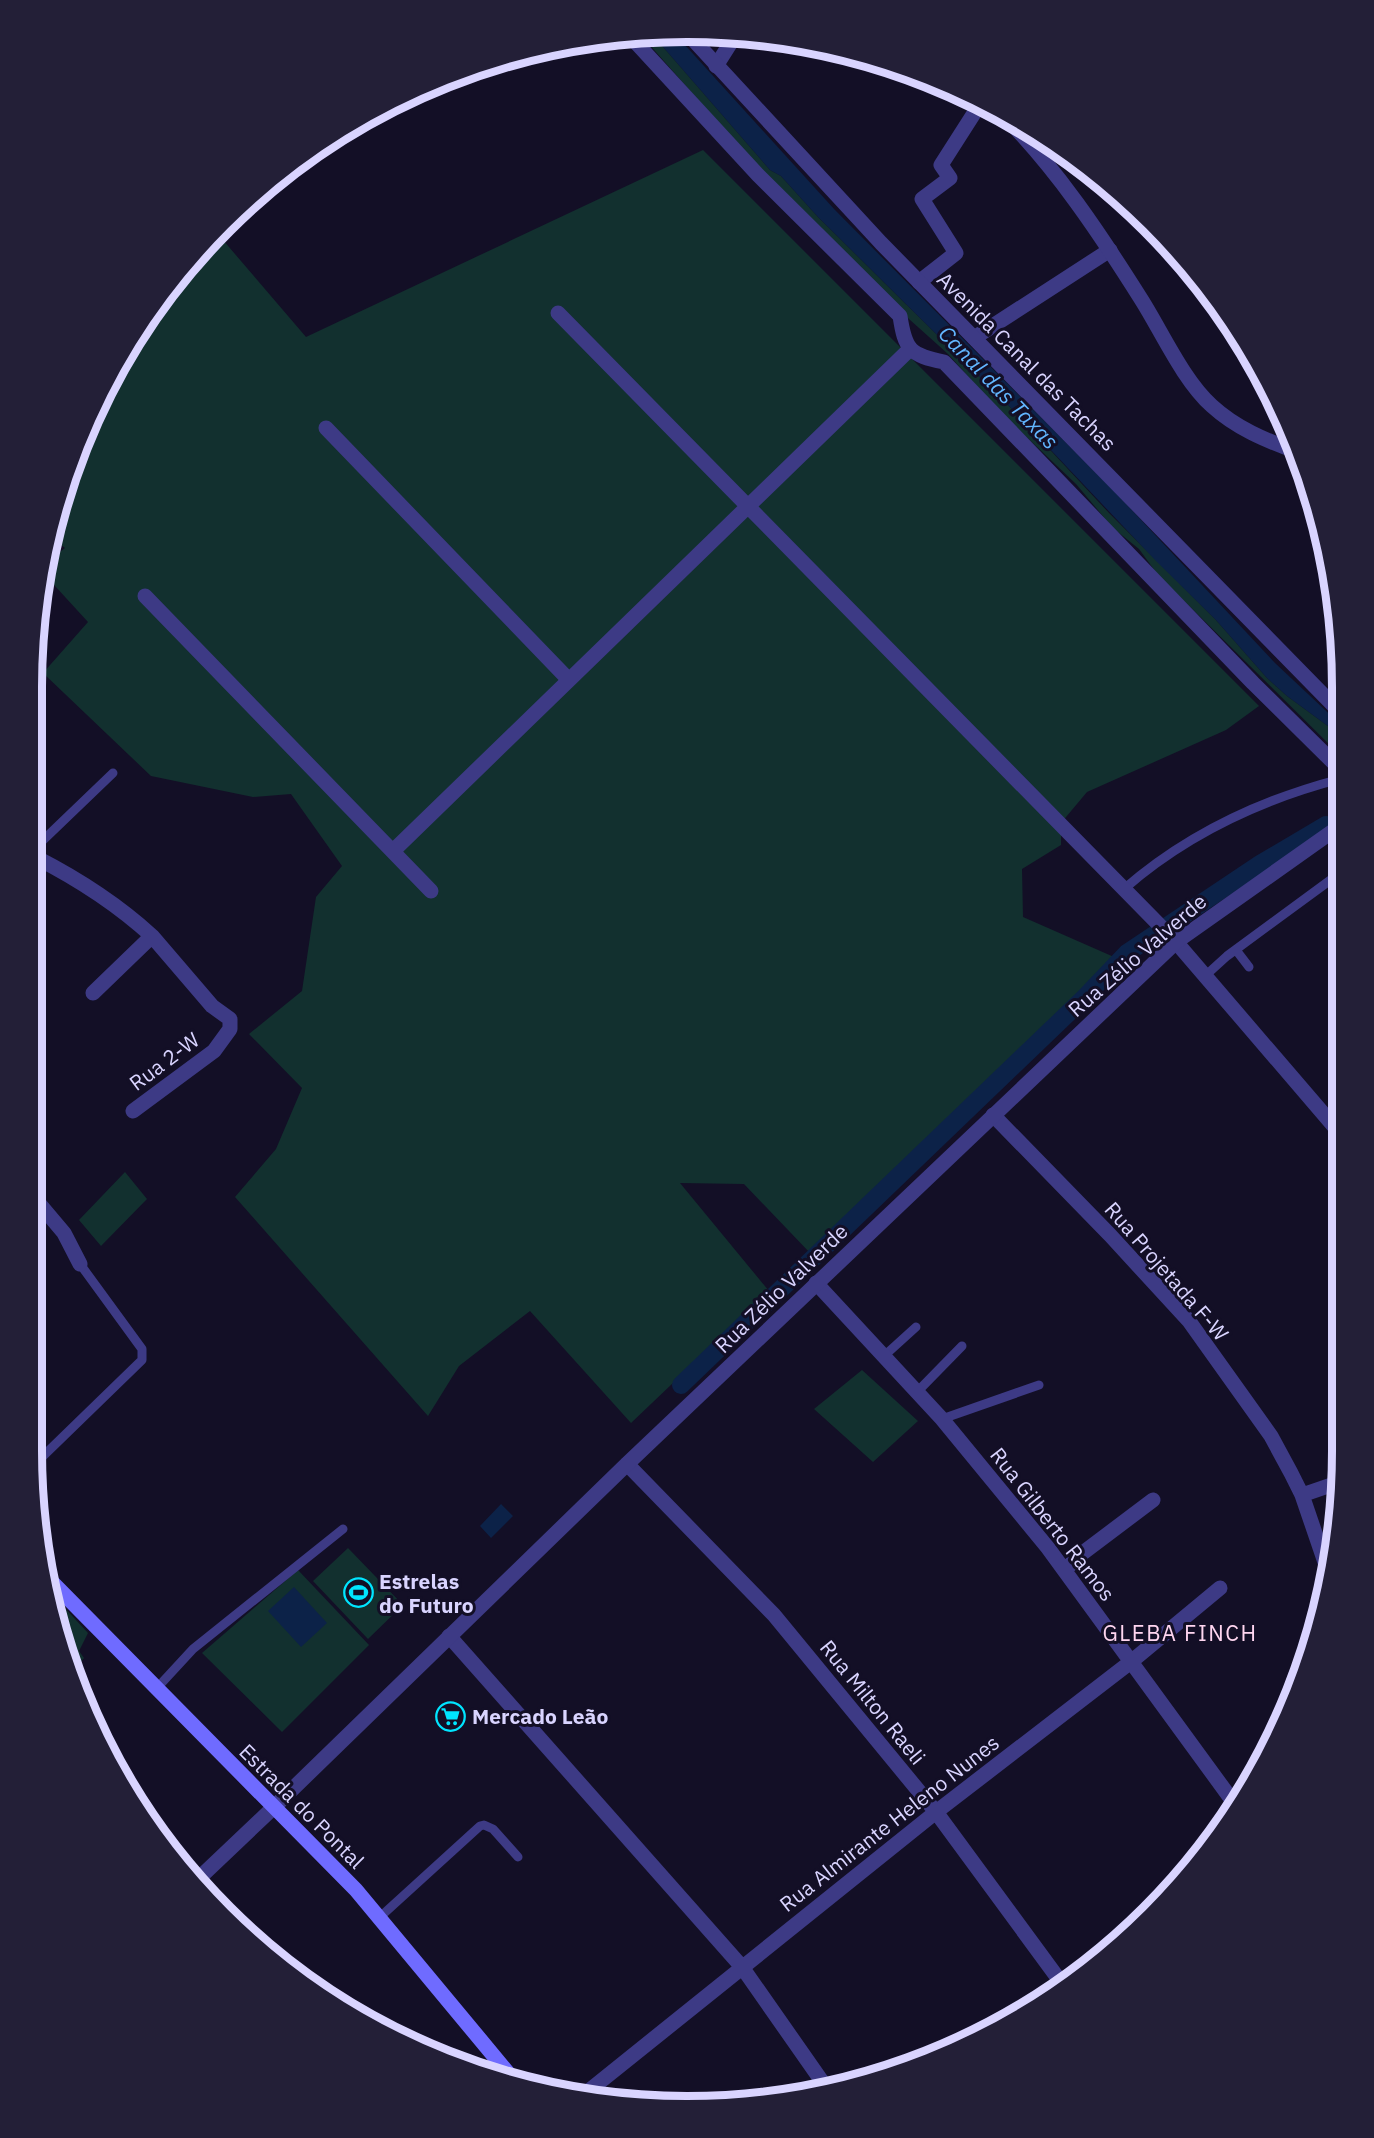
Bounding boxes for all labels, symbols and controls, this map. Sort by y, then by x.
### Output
street label: Avenida Canal das Tachas [931,265,1123,457]
water label: Canal das Taxas [933,319,1065,455]
street label: Rua Zélio Valverde [1062,887,1212,1023]
street label: Rua 2-W [123,1025,205,1097]
street label: Rua Projetada F-W [1099,1195,1235,1347]
street label: Rua Zélio Valverde [708,1217,854,1359]
street label: Rua Gilberto Ramos [984,1442,1122,1606]
place label: Estrelas do Futuro [379,1567,474,1619]
sports icon: Estrelas do Futuro [342,1577,374,1609]
district label: GLEBA FINCH [1103,1618,1257,1647]
street label: Rua Milton Raeli [814,1634,932,1770]
supermarket icon: Mercado Leão [435,1700,467,1732]
place label: Mercado Leão [472,1702,608,1730]
street label: Rua Almirante Heleno Nunes [773,1728,1005,1918]
street label: Estrada do Pontal [233,1737,371,1875]

